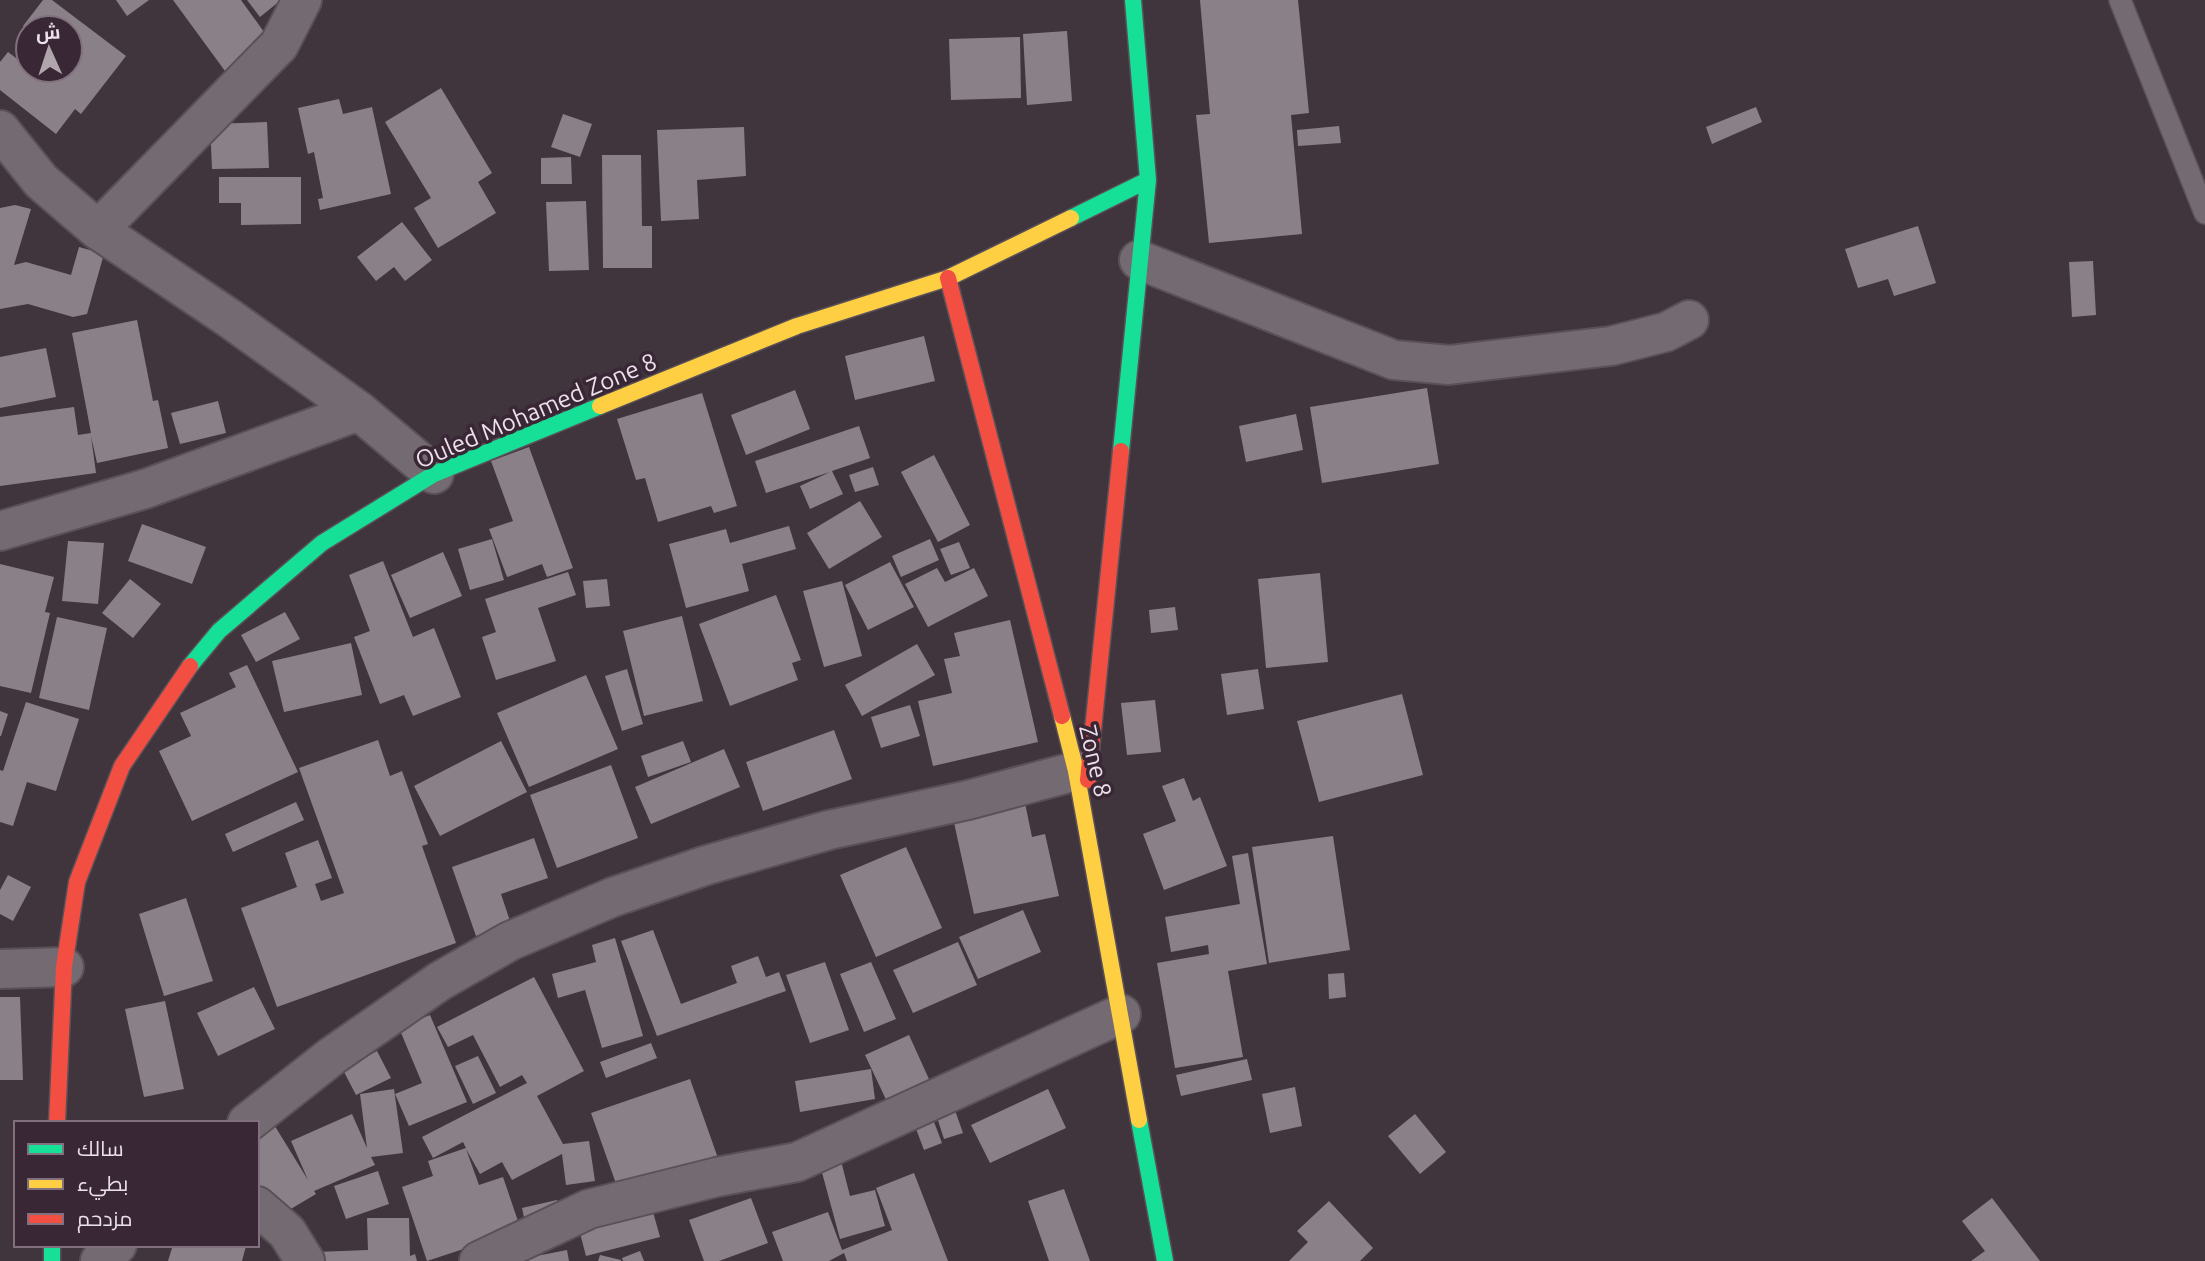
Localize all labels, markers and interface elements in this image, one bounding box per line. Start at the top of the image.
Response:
north arrow [14,14,84,84]
text: ش [35,20,61,45]
street label: Ouled Mohamed Zone 8 [411,347,660,474]
street label: Zone 8 [1074,722,1117,800]
legend [14,1121,259,1247]
text: سالك [77,1136,124,1160]
text: بطيء [77,1171,128,1200]
text: مزدحم [77,1206,132,1233]

